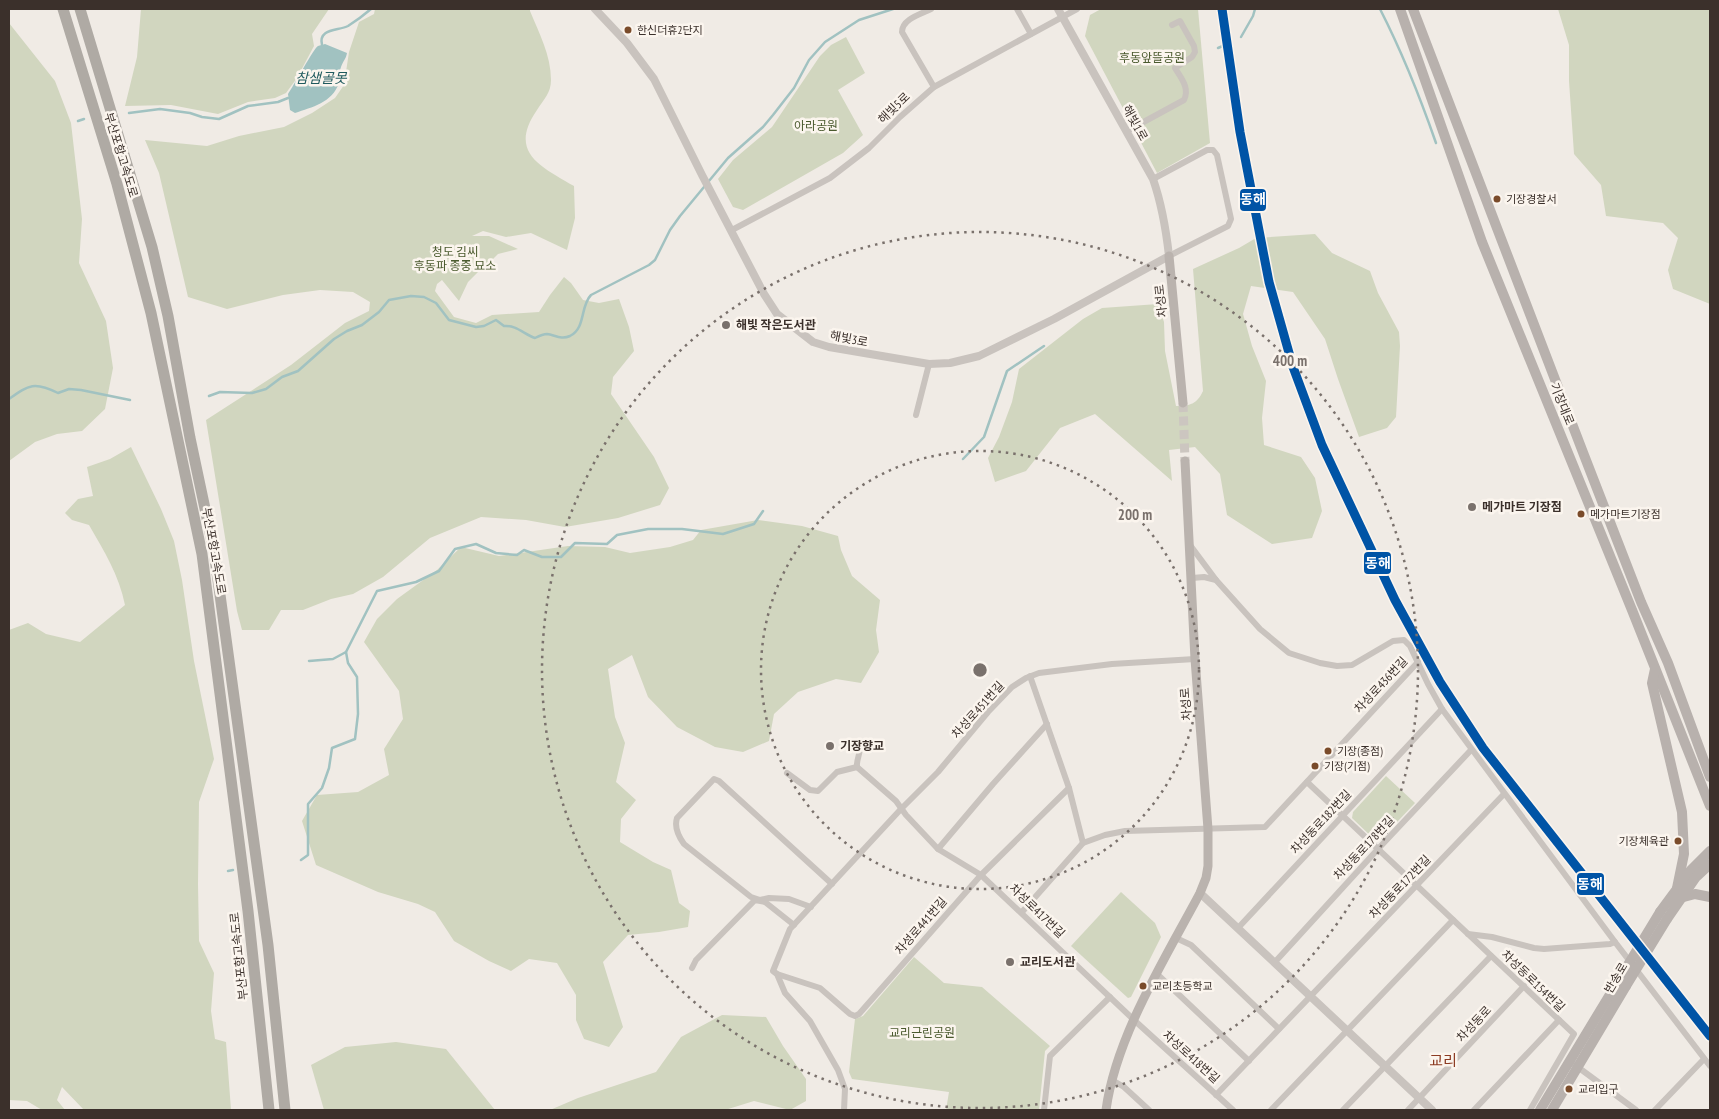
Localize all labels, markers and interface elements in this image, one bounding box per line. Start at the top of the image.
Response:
place label: 한신더휴2단지 [637,23,703,37]
marker: 한신더휴2단지 [623,25,633,35]
park label: 후동앞뜰공원 [1119,50,1185,65]
water label: 참샘골못 [295,69,348,87]
street label: 해빛5로 [875,89,913,126]
street label: 해빛1로 [1120,102,1151,143]
street label: 부산포항고속도로 [101,110,142,199]
park label: 아라공원 [794,118,838,133]
line badge: 동해 [1239,188,1267,212]
text: 동해 [1240,190,1266,208]
place label: 기장경찰서 [1506,192,1557,206]
marker: 기장경찰서 [1492,194,1502,204]
park label: 청도 김씨 후동파 종중 묘소 [414,244,496,273]
street label: 차성로 [1151,284,1170,318]
place label: 해빛 작은도서관 [736,317,816,332]
marker: 해빛 작은도서관 [720,319,732,331]
street label: 해빛3로 [829,327,869,350]
text: 400 m [1273,351,1307,370]
street label: 기장대로 [1547,381,1578,427]
place label: 메가마트 기장점 [1482,499,1562,514]
marker: 메가마트 기장점 [1466,501,1478,513]
text: 200 m [1118,505,1152,524]
street label: 부산포항고속도로 [199,506,230,596]
place label: 메가마트기장점 [1590,507,1661,521]
marker: 메가마트기장점 [1576,509,1586,519]
line badge: 동해 [1363,551,1392,575]
text: 동해 [1365,554,1391,572]
street label: 차성로436번길 [1351,653,1410,716]
centre of rings [971,661,989,679]
street label: 차성로451번길 [948,678,1007,741]
street label: 차성로 [1177,687,1194,721]
place label: 기장향교 [840,738,884,753]
marker: 기장향교 [824,740,836,752]
place label: 기장(종점) [1337,744,1383,758]
marker: 기장(종점) [1323,746,1333,756]
place label: 기장(기점) [1324,759,1370,773]
marker: 기장(기점) [1310,761,1320,771]
street label: 차성동로182번길 [1287,786,1354,857]
street label: 차성동로178번길 [1330,812,1397,883]
place label: 기장체육관 [1618,834,1669,848]
marker: 기장체육관 [1673,836,1683,846]
street label: 차성동로172번길 [1366,852,1434,922]
line badge: 동해 [1576,872,1605,896]
text: 동해 [1577,875,1603,893]
street label: 차성로417번길 [1006,880,1068,941]
street label: 차성로441번길 [892,894,950,958]
street label: 부산포항고속도로 [226,911,251,1001]
street label: 차성동로154번길 [1498,947,1568,1015]
place label: 교리도서관 [1020,954,1075,969]
marker: 교리도서관 [1004,956,1016,968]
street label: 반송로 [1601,960,1631,996]
place label: 교리초등학교 [1152,979,1213,993]
marker: 교리초등학교 [1138,981,1148,991]
street label: 차성동로 [1453,1002,1494,1045]
park label: 교리근린공원 [889,1025,955,1040]
street label: 차성로418번길 [1160,1027,1223,1086]
district label: 교리 [1429,1051,1457,1070]
place label: 교리입구 [1578,1082,1618,1096]
marker: 교리입구 [1564,1084,1574,1094]

